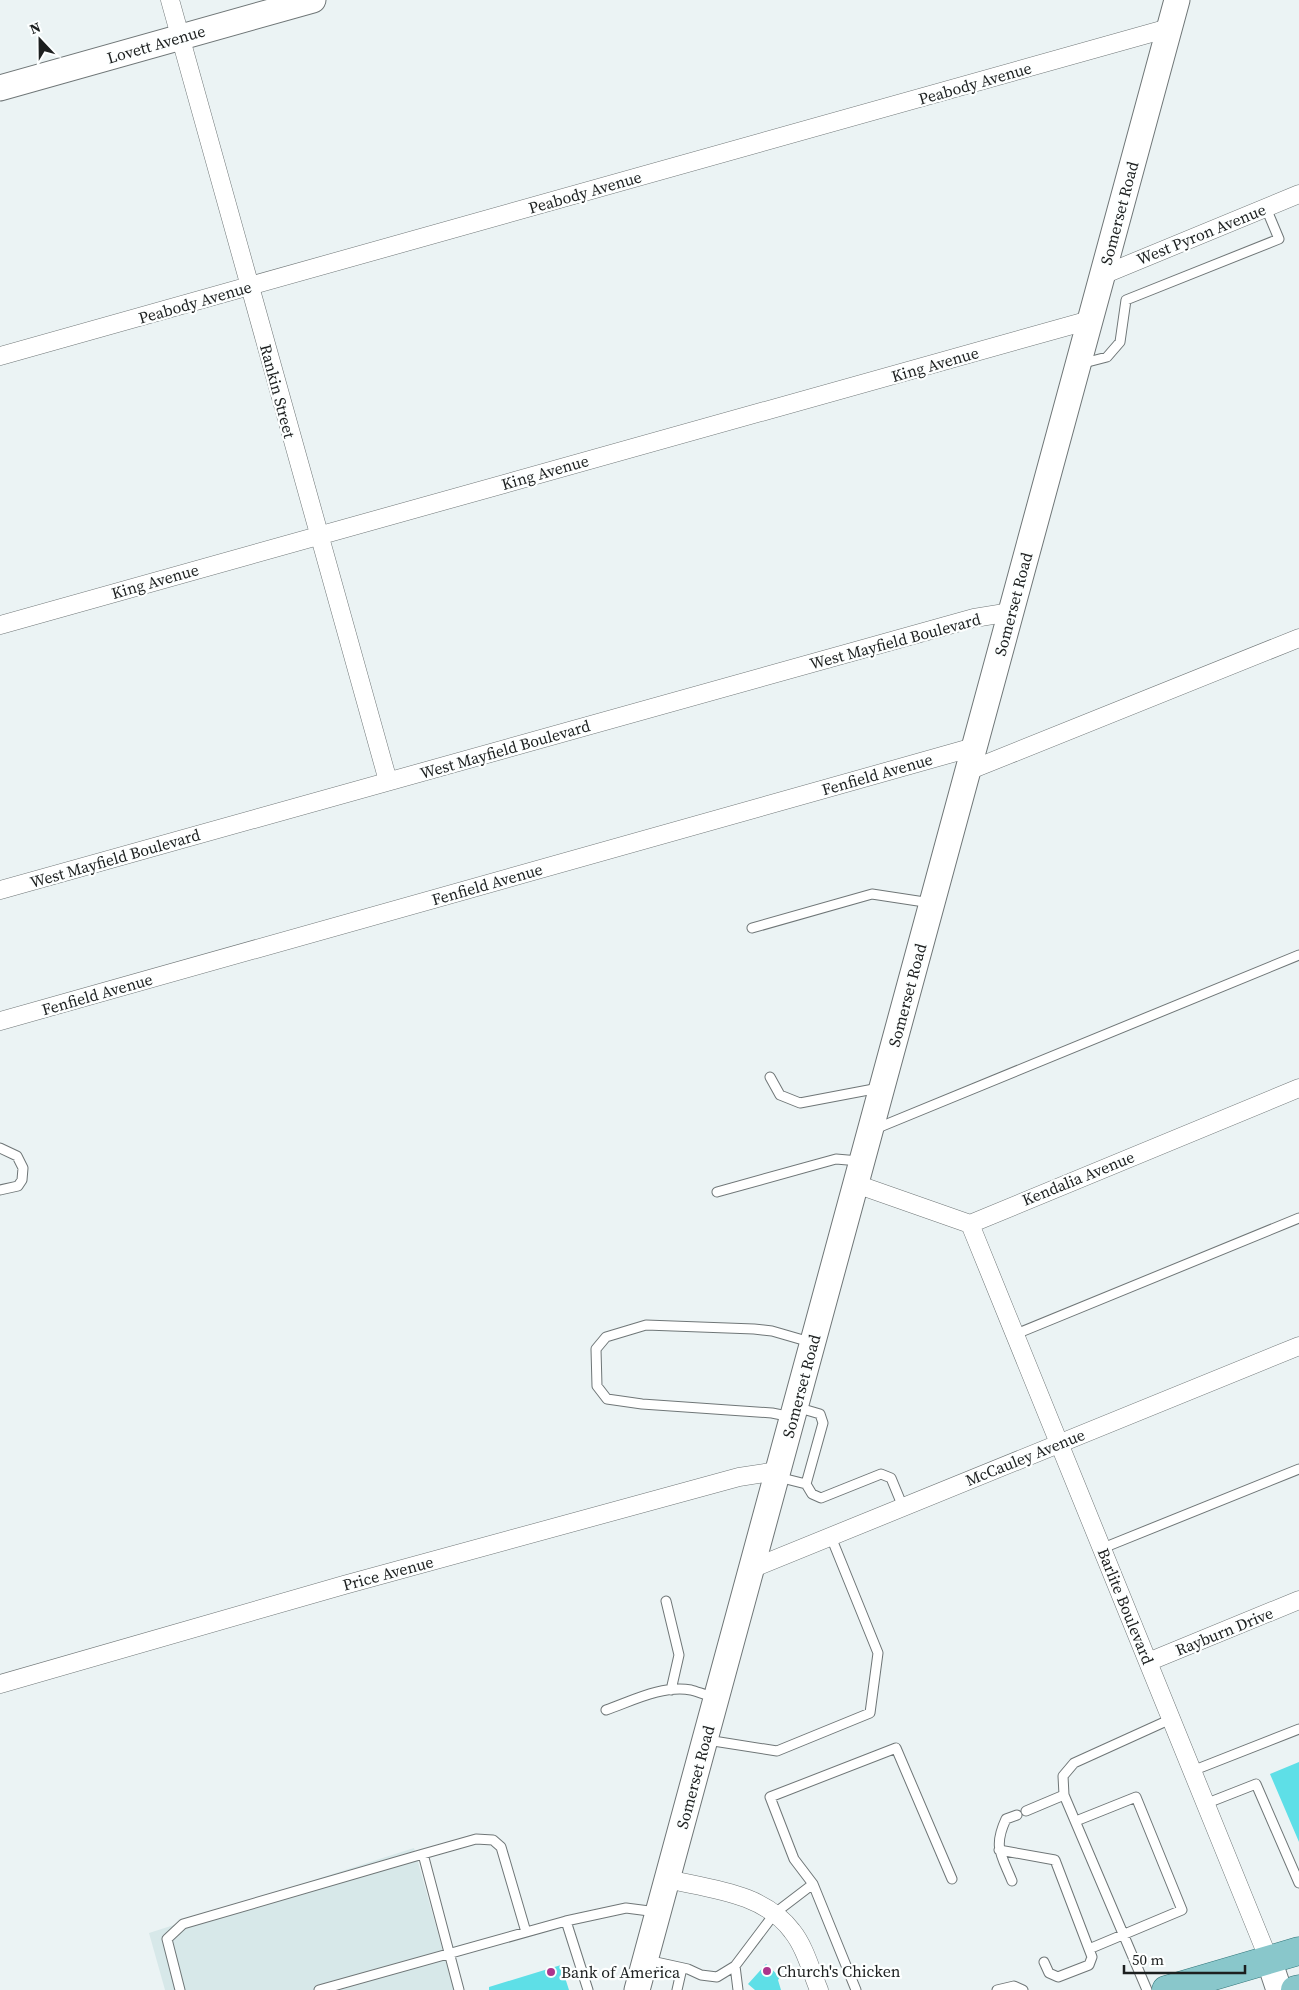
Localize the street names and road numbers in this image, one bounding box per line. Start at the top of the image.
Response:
street label: Lovett Avenue [104,19,208,69]
street label: Peabody Avenue [916,56,1034,110]
street label: Somerset Road [1095,159,1143,267]
street label: Peabody Avenue [526,165,644,219]
street label: West Pyron Avenue [1133,198,1269,270]
street label: Peabody Avenue [136,275,254,329]
street label: King Avenue [889,341,981,387]
street label: Rankin Street [255,342,301,441]
street label: King Avenue [499,449,591,495]
street label: Somerset Road [989,550,1037,658]
street label: King Avenue [109,558,201,604]
street label: West Mayfield Boulevard [807,608,983,674]
street label: West Mayfield Boulevard [417,714,593,784]
street label: Fenfield Avenue [819,748,935,800]
street label: West Mayfield Boulevard [27,823,203,893]
street label: Fenfield Avenue [429,858,545,910]
street label: Somerset Road [883,941,931,1049]
street label: Fenfield Avenue [39,968,155,1020]
street label: Kendalia Avenue [1019,1145,1137,1211]
street label: Somerset Road [777,1332,825,1440]
street label: McCauley Avenue [962,1423,1088,1491]
street label: Barlite Boulevard [1093,1545,1159,1667]
street label: Price Avenue [340,1550,436,1596]
street label: Rayburn Drive [1172,1601,1276,1661]
street label: Somerset Road [671,1723,719,1831]

